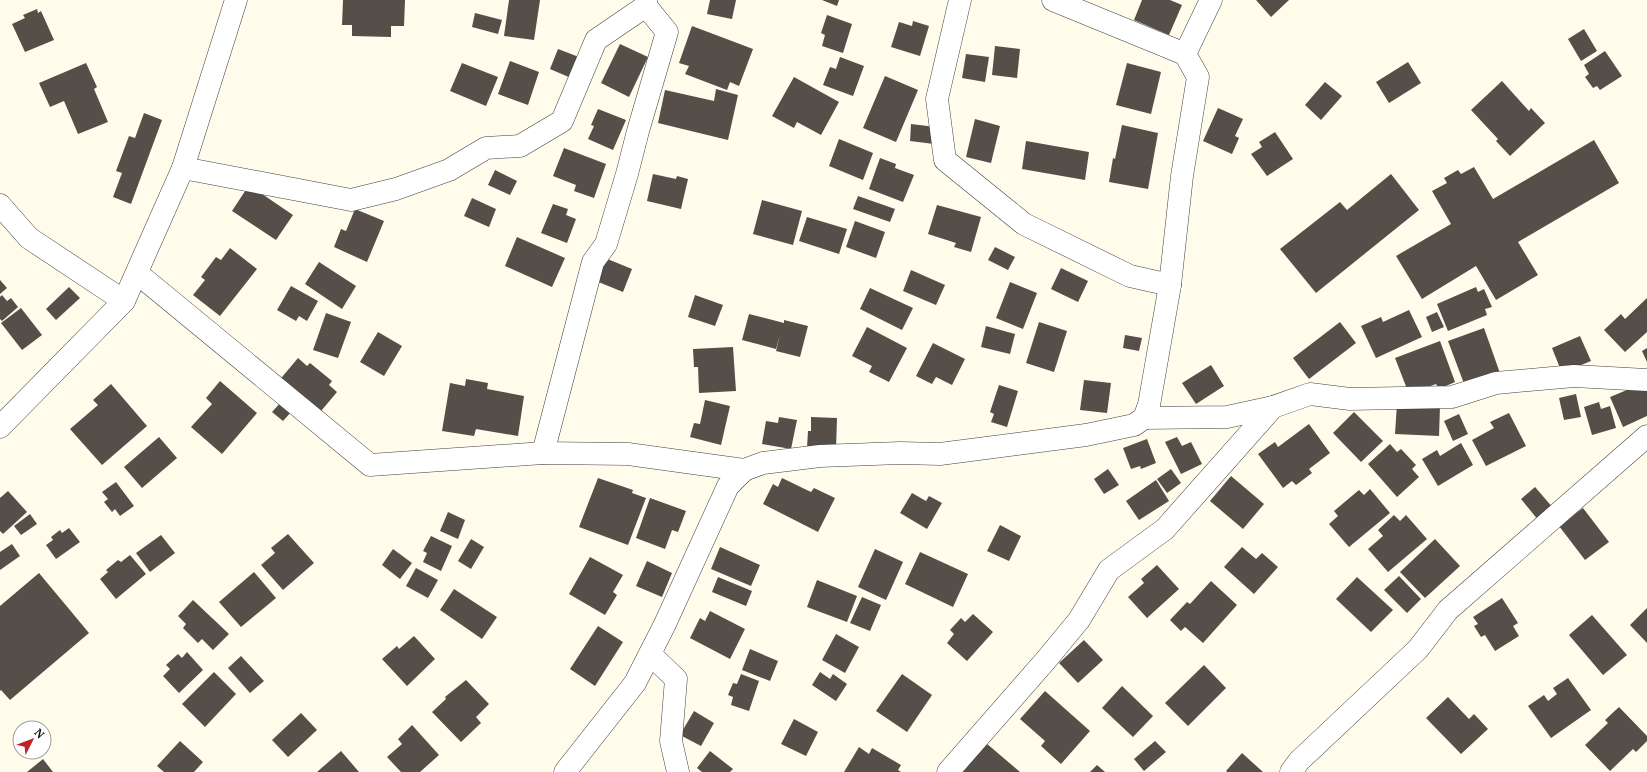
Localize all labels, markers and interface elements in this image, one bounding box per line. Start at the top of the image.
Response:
north arrow [12,720,52,760]
text: N [31,726,48,742]

